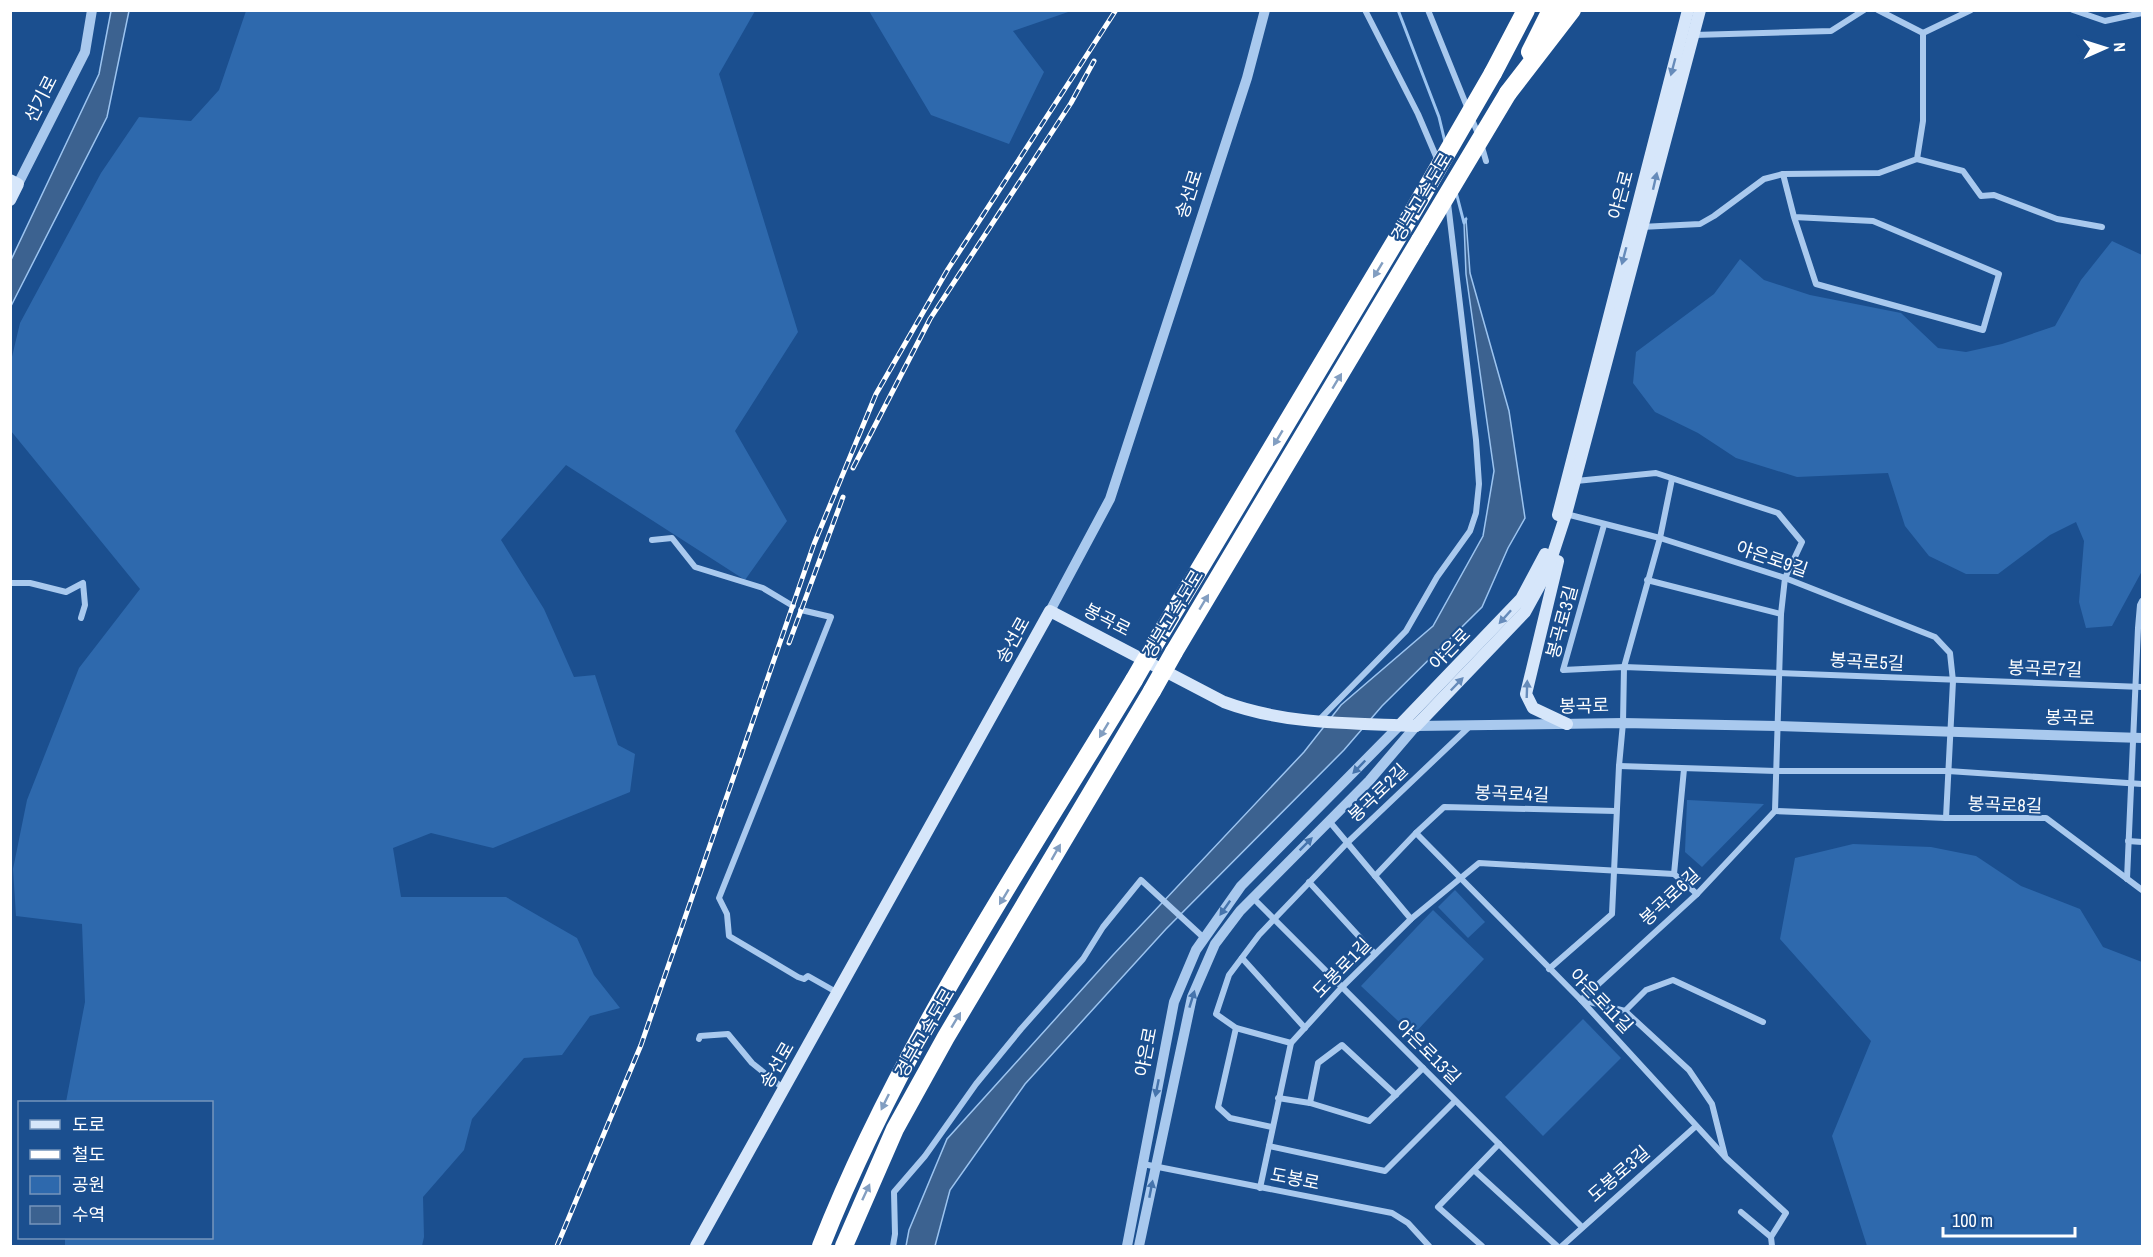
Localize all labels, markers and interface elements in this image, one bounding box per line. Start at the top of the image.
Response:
north arrow [2075,18,2135,78]
text: N [2109,42,2131,53]
one-way arrow [1668,58,1678,76]
street label: 선기로 [18,71,63,127]
street label: 경부고속도로 [1385,148,1458,246]
street label: 송선로 [1169,166,1208,221]
street label: 야은로 [1602,168,1639,222]
one-way arrow [1651,171,1660,190]
one-way arrow [1618,247,1628,265]
one-way arrow [1373,262,1384,278]
one-way arrow [1331,372,1341,389]
one-way arrow [1273,430,1284,446]
street label: 야은로9길 [1733,535,1811,582]
street label: 경부고속도로 [1136,565,1209,663]
street label: 봉곡로3길 [1540,583,1583,661]
one-way arrow [1199,594,1210,610]
street label: 봉곡로 [1079,597,1135,642]
one-way arrow [1499,609,1512,624]
street label: 송선로 [990,612,1036,668]
street label: 야은로 [1423,622,1476,675]
street label: 봉곡로5길 [1829,647,1905,676]
street label: 봉곡로7길 [2007,655,2083,682]
one-way arrow [1450,678,1464,692]
one-way arrow [1523,679,1532,698]
street label: 봉곡로 [1559,693,1609,718]
street label: 봉곡로 [2045,705,2095,730]
one-way arrow [1099,722,1109,739]
street label: 봉곡로2길 [1342,758,1413,827]
one-way arrow [1352,760,1366,775]
street label: 봉곡로4길 [1474,780,1550,807]
street label: 봉곡로8길 [1967,791,2043,818]
one-way arrow [1299,837,1314,851]
one-way arrow [1051,844,1062,860]
street label: 봉곡로6길 [1634,862,1705,931]
one-way arrow [998,889,1009,905]
one-way arrow [1219,900,1231,916]
street label: 도봉로1길 [1307,932,1376,1003]
street label: 야은로11길 [1564,963,1639,1039]
street label: 경부고속도로 [889,983,960,1082]
one-way arrow [1188,990,1197,1008]
one-way arrow [951,1012,962,1028]
street label: 야은로13길 [1390,1014,1466,1090]
street label: 야은로 [1128,1025,1163,1079]
street label: 송선로 [753,1037,800,1093]
one-way arrow [1153,1079,1162,1098]
one-way arrow [880,1094,890,1111]
legend [18,1101,213,1239]
text: 도로 [72,1112,105,1137]
street label: 도봉로3길 [1582,1140,1655,1207]
text: 철도 [72,1142,105,1167]
street label: 도봉로 [1268,1161,1322,1196]
text: 공원 [72,1172,105,1197]
one-way arrow [1147,1179,1156,1198]
one-way arrow [861,1183,871,1201]
scale bar [1943,1200,2075,1238]
text: 수역 [72,1202,105,1227]
text: 100 m [1952,1208,1993,1233]

